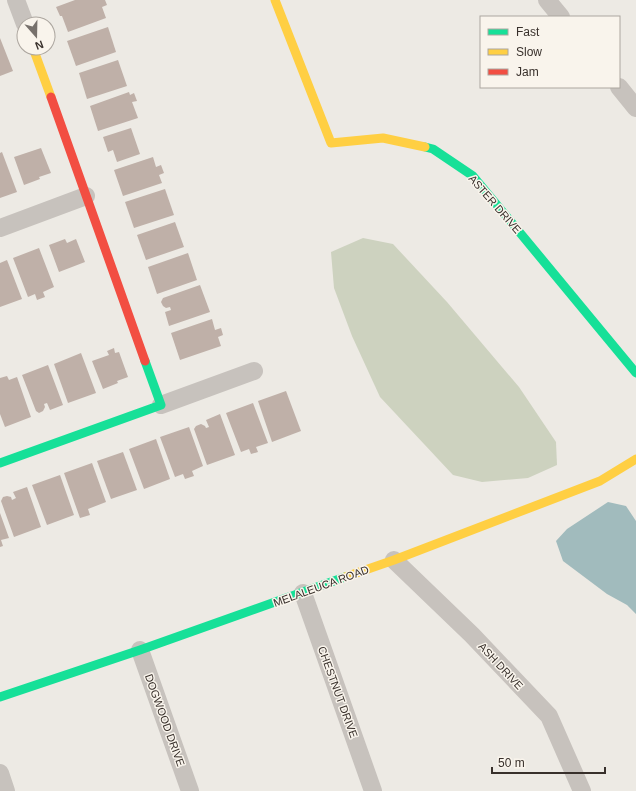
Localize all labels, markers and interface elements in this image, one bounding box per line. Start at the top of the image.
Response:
north arrow [16,16,56,56]
legend [480,16,620,88]
text: Fast [516,25,540,39]
text: N [34,38,45,52]
text: Slow [516,45,542,59]
text: Jam [516,65,539,79]
street label: ASTER DRIVE [466,172,524,236]
street label: MELALEUCA ROAD [272,563,370,609]
street label: ASH DRIVE [476,640,526,692]
street label: CHESTNUT DRIVE [316,645,360,739]
street label: DOGWOOD DRIVE [143,672,187,768]
scale bar [492,749,605,775]
text: 50 m [498,756,525,770]

